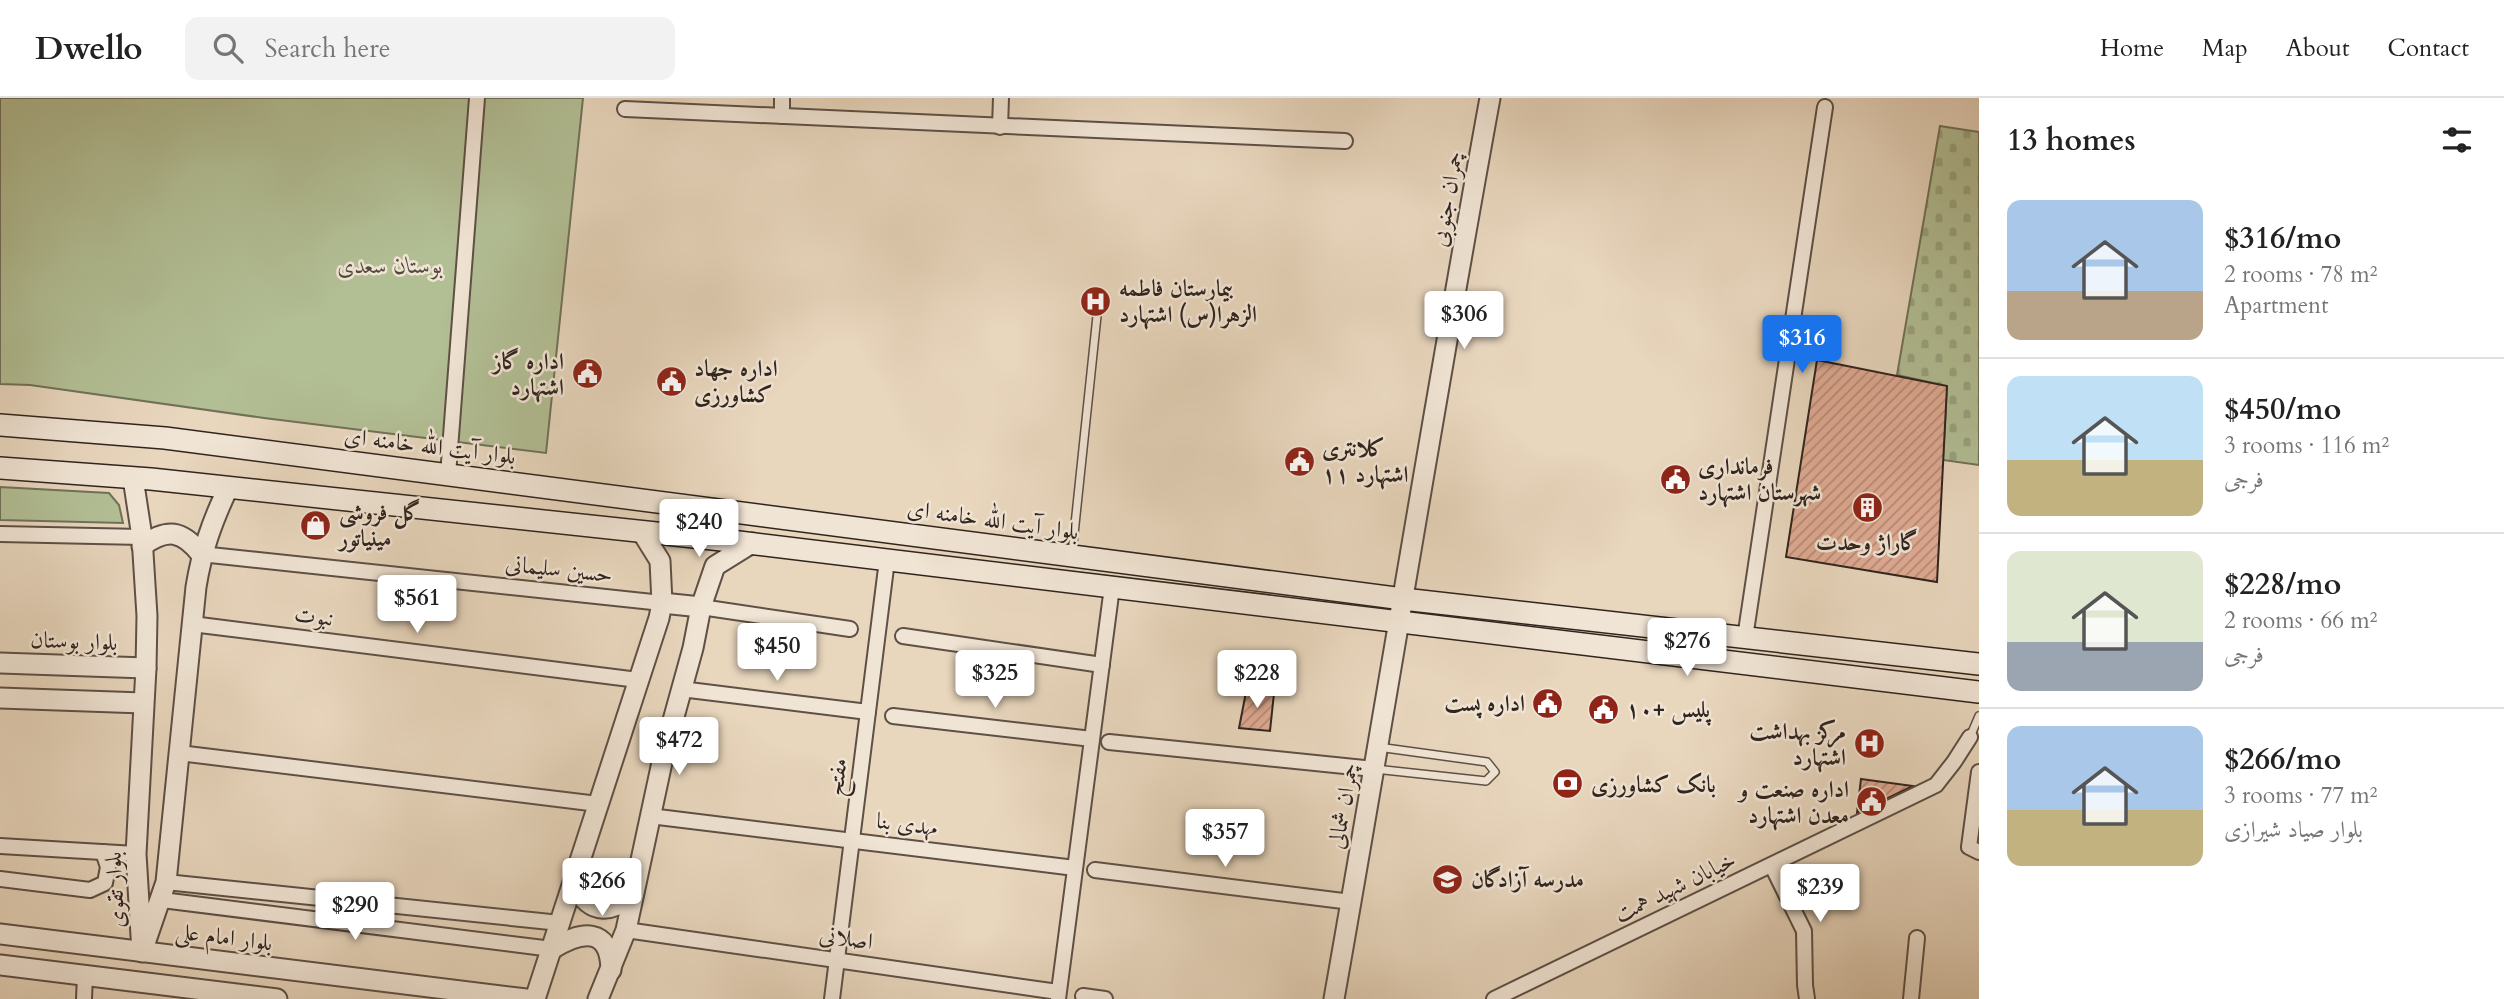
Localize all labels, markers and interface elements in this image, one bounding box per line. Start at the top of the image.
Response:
search box [185,17,675,80]
text: Dwello [35,26,143,71]
icon: search [209,29,247,67]
text: Search here [265,31,391,66]
text: Home [2100,32,2164,65]
text: Map [2202,32,2248,65]
text: About [2286,32,2350,65]
text: Contact [2388,32,2469,65]
text: 13 homes [2007,120,2136,161]
icon: filters [2438,121,2476,159]
street label: چمران جنوبی [1423,149,1471,249]
text: $316/mo [2224,218,2341,259]
icon: home [2063,228,2147,312]
park label: بوستان سعدی [337,250,444,281]
text: 2 rooms · 78 m² [2224,259,2377,290]
place label: بیمارستان فاطمه الزهرا(س) اشتهارد [1119,273,1257,330]
hospital icon: بیمارستان فاطمه الزهرا(س) اشتهارد [1079,284,1113,318]
text: Apartment [2224,290,2328,321]
pin: $306 [1423,292,1505,351]
text: $306 [1440,298,1488,329]
pin: $316 [1761,316,1843,375]
text: $316 [1778,322,1826,353]
place label: اداره گاز اشتهارد [490,346,564,403]
place label: اداره جهاد کشاورزی [694,353,778,410]
public building icon: اداره گاز اشتهارد [570,357,604,391]
public building icon: اداره جهاد کشاورزی [654,364,688,398]
text: $450/mo [2224,389,2341,430]
icon: home [2063,404,2147,488]
street label: بلوار آیت الله خامنه ای [342,417,518,472]
text: 3 rooms · 116 m² [2224,430,2389,461]
place label: کلانتری ۱۱ اشتهارد [1322,433,1408,490]
public building icon: کلانتری ۱۱ اشتهارد [1282,444,1316,478]
place label: فرمانداری شهرستان اشتهارد [1698,451,1821,508]
public building icon: فرمانداری شهرستان اشتهارد [1658,462,1692,496]
text: فرجی [2224,464,2264,495]
street label: بلوار آیت الله خامنه ای [905,490,1081,547]
building icon: گاراژ وحدت [1850,491,1884,525]
place label: گل فروشی مینیاتور [336,497,421,554]
pin: $240 [658,500,740,559]
text: $240 [675,506,723,537]
shop icon: گل فروشی مینیاتور [299,508,333,542]
place label: گاراژ وحدت [1816,527,1918,558]
street label: حسین سلیمانی [504,548,614,590]
text: $228/mo [2224,564,2341,605]
pin: $561 [376,575,458,635]
icon: home [2063,579,2147,663]
text: $561 [393,582,441,613]
street label: نبوت [293,598,335,634]
text: 2 rooms · 66 m² [2224,605,2377,636]
pin: $276 [1646,618,1728,678]
street label: بلوار بوستان [30,624,118,658]
pin: $450 [736,624,818,683]
text: $276 [1663,625,1711,656]
text: $450 [753,630,801,661]
text: فرجی [2224,639,2264,670]
pin: $325 [954,650,1036,710]
pin: $228 [1216,650,1298,710]
text: $325 [971,657,1019,688]
text: $228 [1233,657,1281,688]
public building icon: اداره پست [1531,686,1565,720]
place label: اداره پست [1444,688,1525,719]
public building icon: پلیس +۱۰ [1586,692,1620,726]
place label: پلیس +۱۰ [1626,694,1712,726]
place label: مرکز بهداشت اشتهارد [1749,716,1846,773]
pin: $472 [638,718,720,777]
text: $472 [655,724,703,755]
hospital icon: مرکز بهداشت اشتهارد [1852,727,1886,761]
text: $266/mo [2224,739,2341,780]
icon: home [2063,754,2147,838]
street label: مفتح [819,756,860,798]
street label: چمران شمالی [1320,761,1366,851]
bank icon: بانک کشاورزی [1551,767,1585,801]
place label: بانک کشاورزی [1591,769,1716,800]
place label: اداره صنعت و معدن اشتهارد [1736,774,1849,831]
text: 3 rooms · 77 m² [2224,780,2377,811]
public building icon: اداره صنعت و معدن اشتهارد [1855,785,1889,819]
street label: مهدی بنا [875,805,940,843]
pin: $357 [1184,810,1266,869]
text: بلوار صیاد شیرازی [2224,814,2363,845]
text: $357 [1201,816,1249,847]
street label: خیابان شهید همت [1609,844,1741,930]
street label: بلوار تقوی [98,851,132,929]
pin: $266 [561,858,643,918]
school or university icon: مدرسه آزادگان [1431,862,1465,896]
place label: مدرسه آزادگان [1471,864,1584,895]
pin: $239 [1779,864,1861,924]
text: $266 [578,865,626,896]
text: $239 [1796,871,1844,902]
pin: $290 [314,882,396,942]
text: $290 [331,889,379,920]
street label: بلوار امام علی [173,916,274,962]
street label: اصلانی [817,919,875,957]

